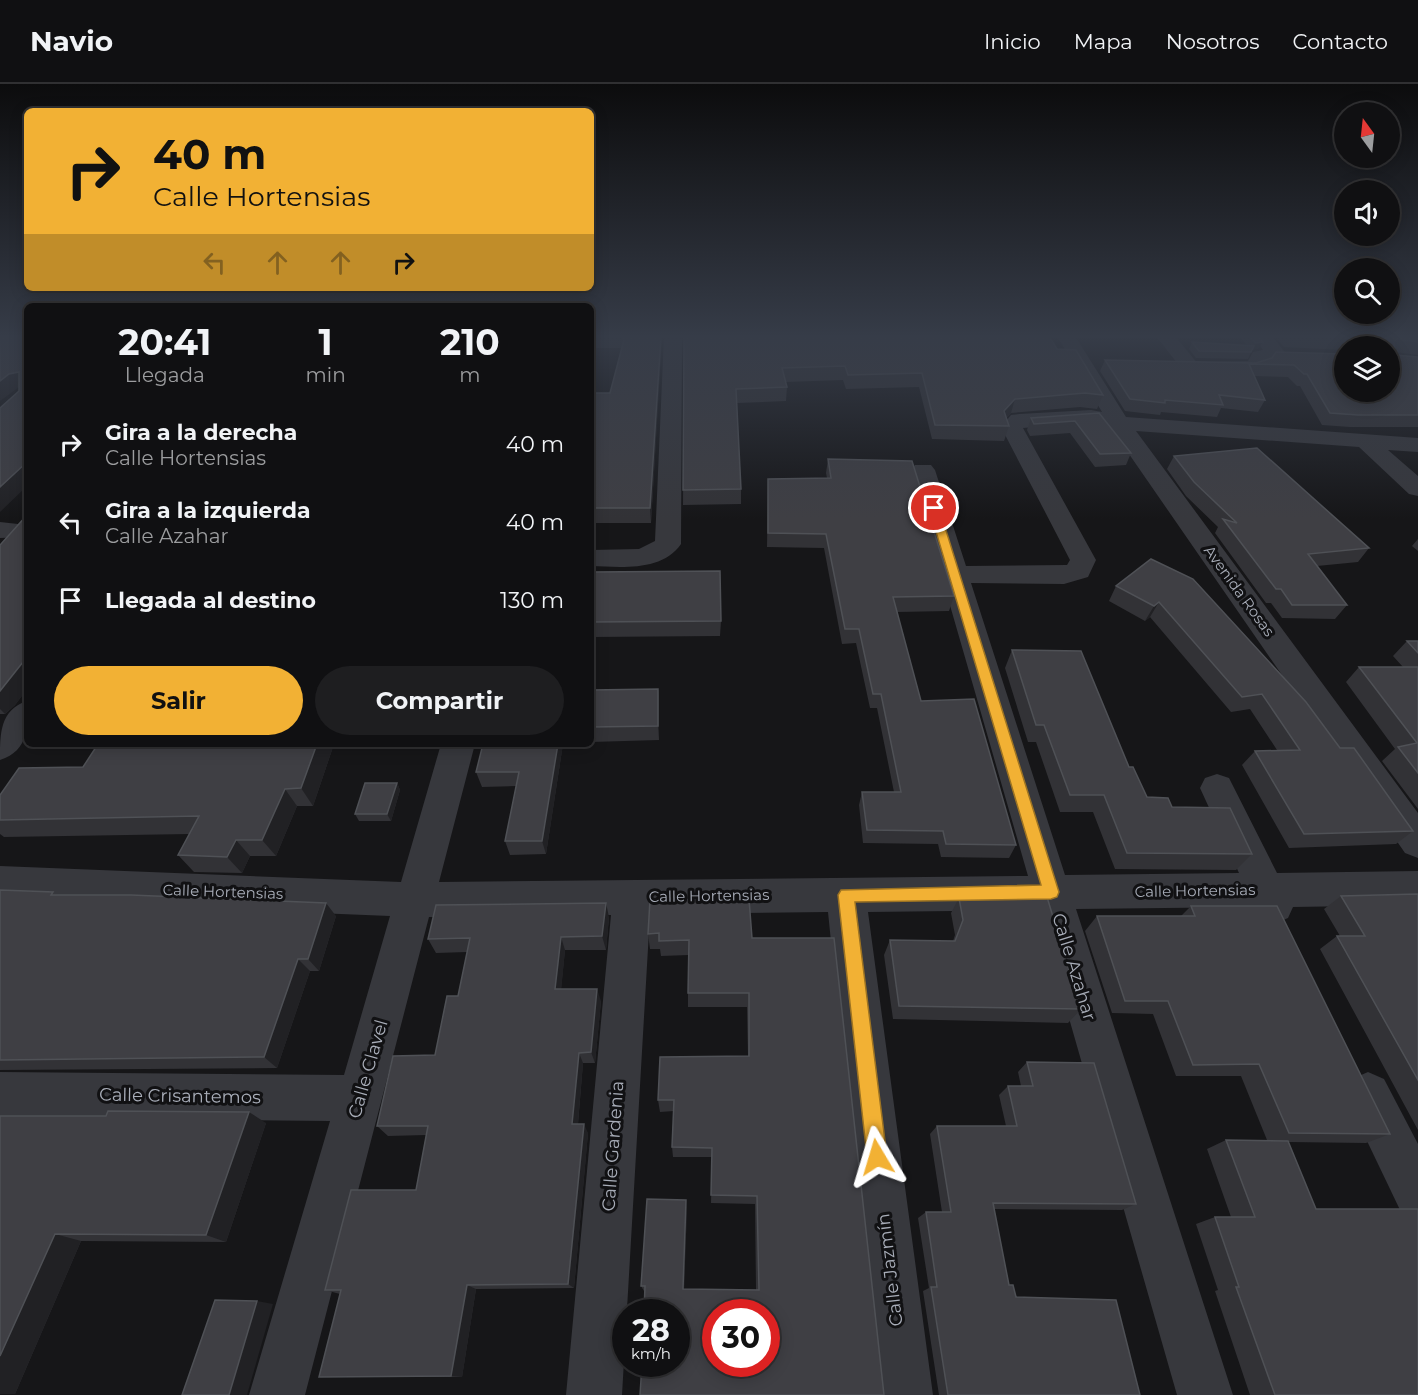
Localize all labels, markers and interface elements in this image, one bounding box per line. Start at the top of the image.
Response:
text: Navio [30,24,113,58]
text: Inicio [984,29,1041,54]
text: Mapa [1074,29,1133,54]
text: Nosotros [1166,29,1259,54]
text: Contacto [1292,29,1388,54]
north arrow [1334,102,1400,168]
map controls [1334,102,1400,402]
text: 40 m [153,128,266,180]
icon: right [54,132,132,210]
text: Calle Hortensias [153,180,370,213]
button: sound [1334,180,1400,246]
icon: left [198,246,231,279]
icon: ahead [261,246,294,279]
icon: ahead [324,246,357,279]
icon: right [387,246,420,279]
button: search [1334,258,1400,324]
text: 20:41 [118,320,211,364]
text: 1 [319,320,333,364]
text: 210 [440,320,500,364]
button: layers [1334,336,1400,402]
text: Llegada [125,363,205,387]
text: min [306,363,346,387]
text: m [459,363,480,387]
text: Gira a la derecha [105,419,297,446]
icon: right [54,428,87,461]
text: 40 m [506,431,564,458]
text: Calle Hortensias [105,446,266,470]
pin [908,482,959,533]
icon: arrive [917,491,950,524]
text: Gira a la izquierda [105,497,311,524]
icon: left [54,506,87,539]
text: 40 m [506,509,564,536]
text: Calle Azahar [105,524,229,548]
street label: Avenida Rosas [1200,541,1279,640]
icon: arrive [54,584,87,617]
text: Llegada al destino [105,587,316,614]
text: 130 m [500,587,564,614]
button: Salir [54,666,303,735]
button: Compartir [315,666,564,735]
street label: Calle Hortensias [162,880,284,903]
street label: Calle Hortensias [1134,880,1256,901]
street label: Calle Hortensias [648,885,770,906]
street label: Calle Azahar [1047,911,1101,1023]
street label: Calle Clavel [343,1017,393,1121]
street label: Calle Gardenia [597,1080,629,1212]
street label: Calle Crisantemos [99,1084,261,1108]
position arrow [845,1125,909,1189]
street label: Calle Jazmín [872,1212,908,1328]
speed limit sign: 30 [702,1299,780,1377]
text: 28 [632,1312,670,1349]
text: km/h [631,1344,671,1363]

